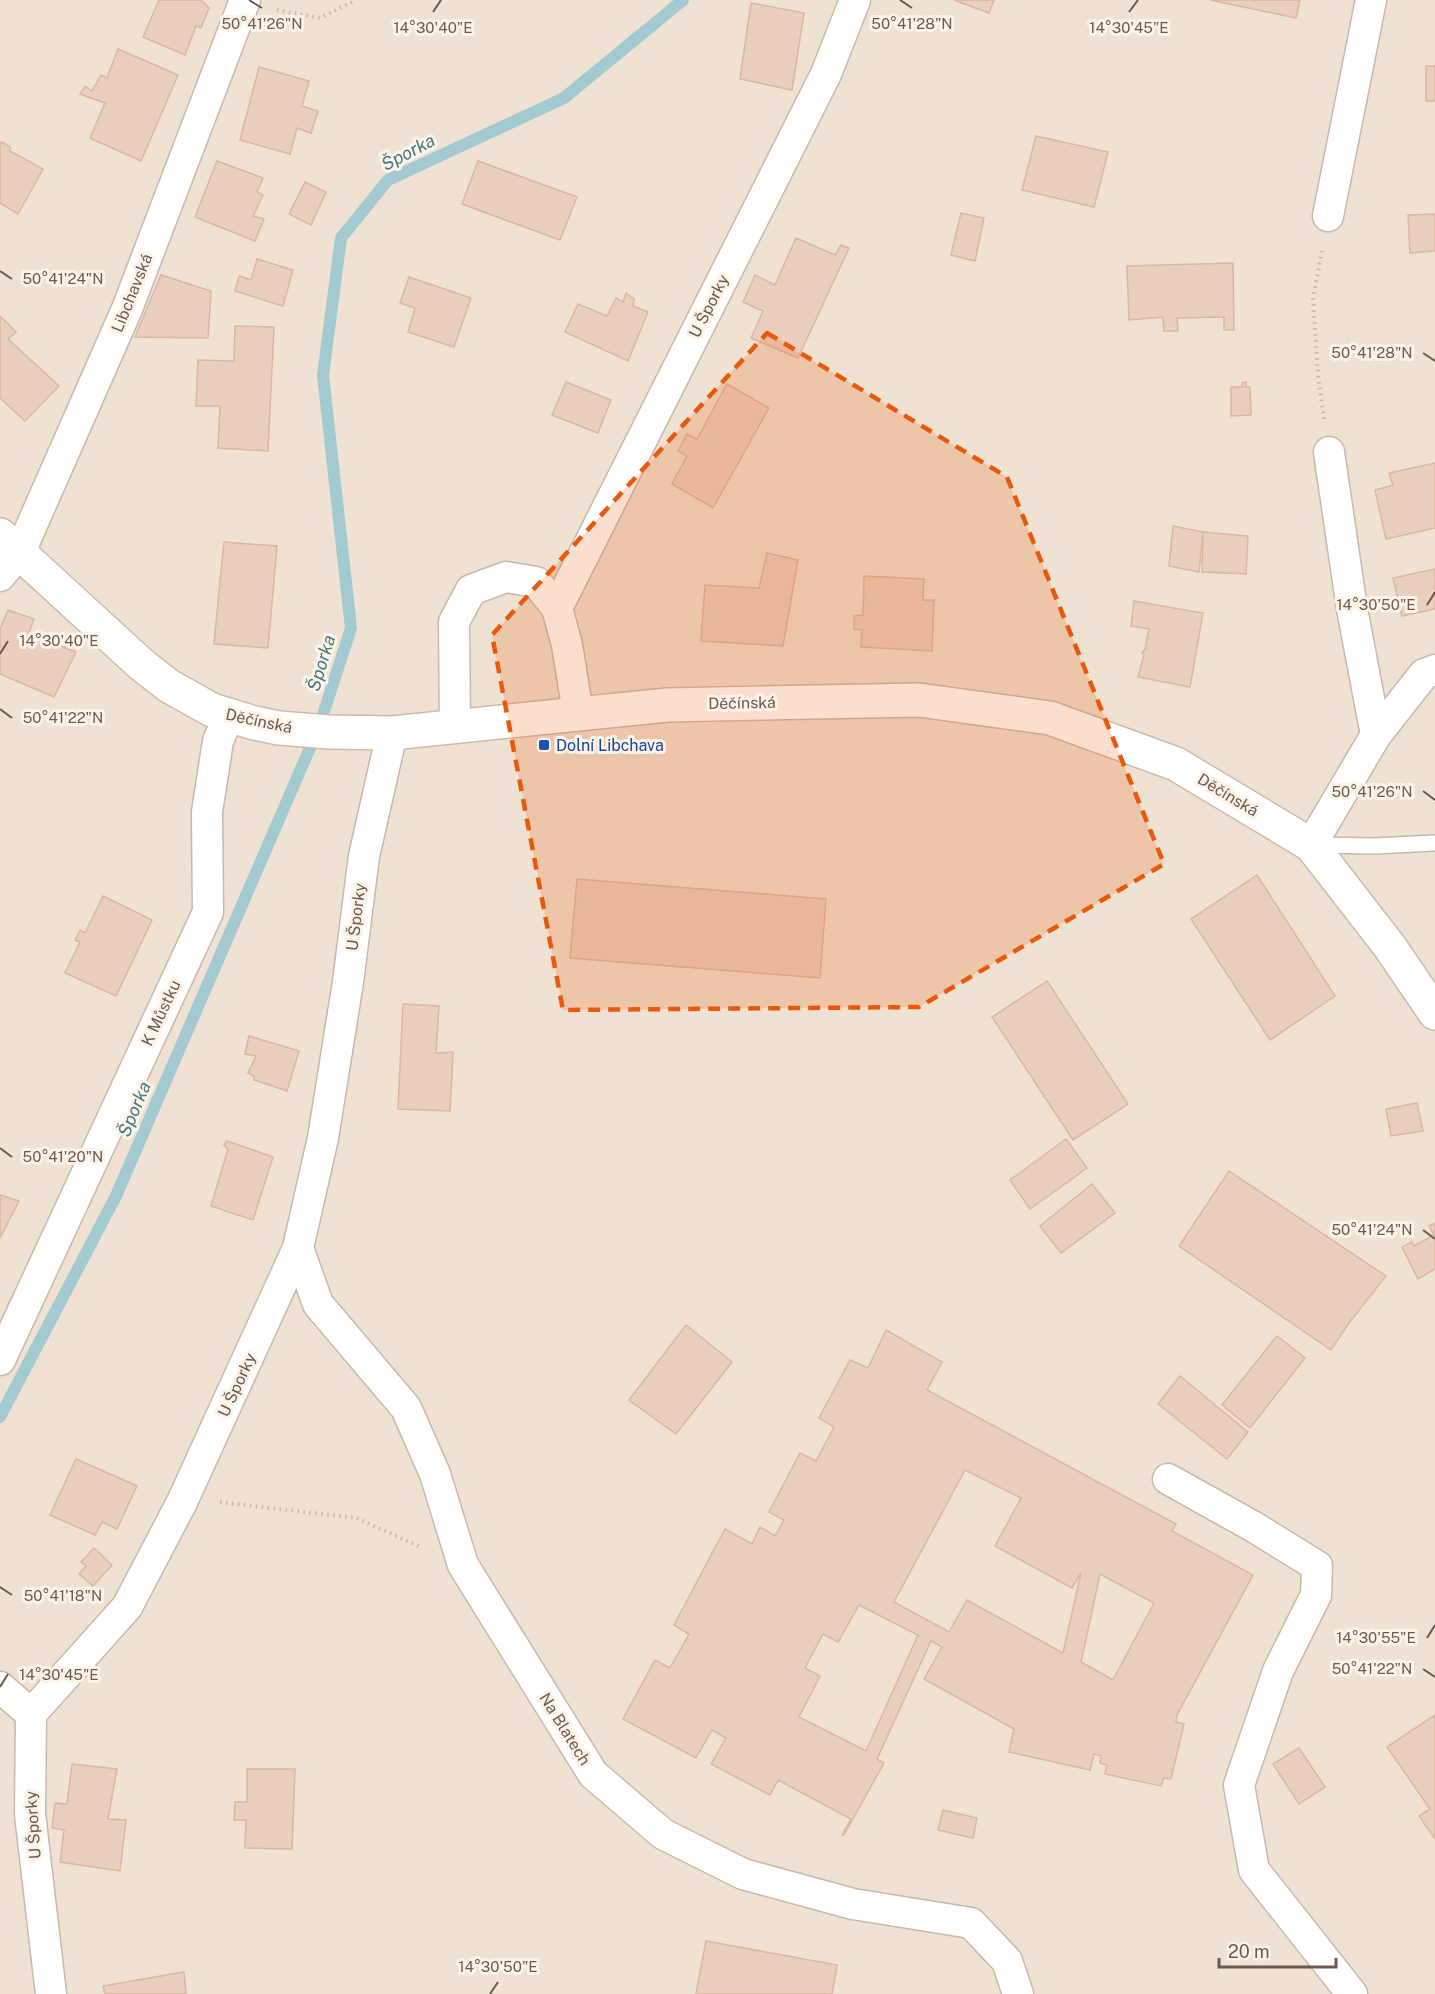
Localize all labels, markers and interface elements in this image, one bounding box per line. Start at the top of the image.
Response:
text: 50°41'26"N [222,15,302,32]
text: 50°41'28"N [871,15,953,32]
text: 14°30'40"E [393,19,473,36]
text: 14°30'45"E [1089,19,1169,36]
water label: Šporka [377,128,438,175]
street label: Libchavská [108,251,156,335]
text: 50°41'24"N [22,270,104,287]
street label: U Šporky [684,270,733,341]
text: 50°41'28"N [1331,344,1413,361]
text: 14°30'50"E [1336,596,1416,613]
text: 14°30'40"E [19,632,99,649]
water label: Šporka [302,632,339,694]
street label: Děčínská [708,693,776,713]
street label: Děčínská [224,705,294,737]
text: 50°41'22"N [23,709,103,726]
place label: Dolní Libchava [556,736,664,755]
marker: Dolní Libchava [537,738,551,752]
street label: Děčínská [1194,769,1262,821]
text: 50°41'26"N [1332,783,1412,800]
street label: U Šporky [341,881,370,952]
street label: K Můstku [137,977,185,1049]
water label: Šporka [112,1078,155,1140]
text: 50°41'20"N [23,1148,103,1165]
text: 50°41'24"N [1331,1221,1413,1238]
street label: U Šporky [213,1349,260,1420]
text: 50°41'18"N [24,1587,102,1604]
text: 14°30'55"E [1336,1629,1416,1646]
text: 50°41'22"N [1332,1660,1412,1677]
text: 14°30'45"E [19,1666,99,1683]
street label: Na Blatech [535,1689,595,1769]
street label: U Šporky [20,1790,45,1860]
scale bar [1219,1931,1336,1969]
text: 20 m [1228,1941,1270,1962]
text: 14°30'50"E [458,1958,538,1975]

